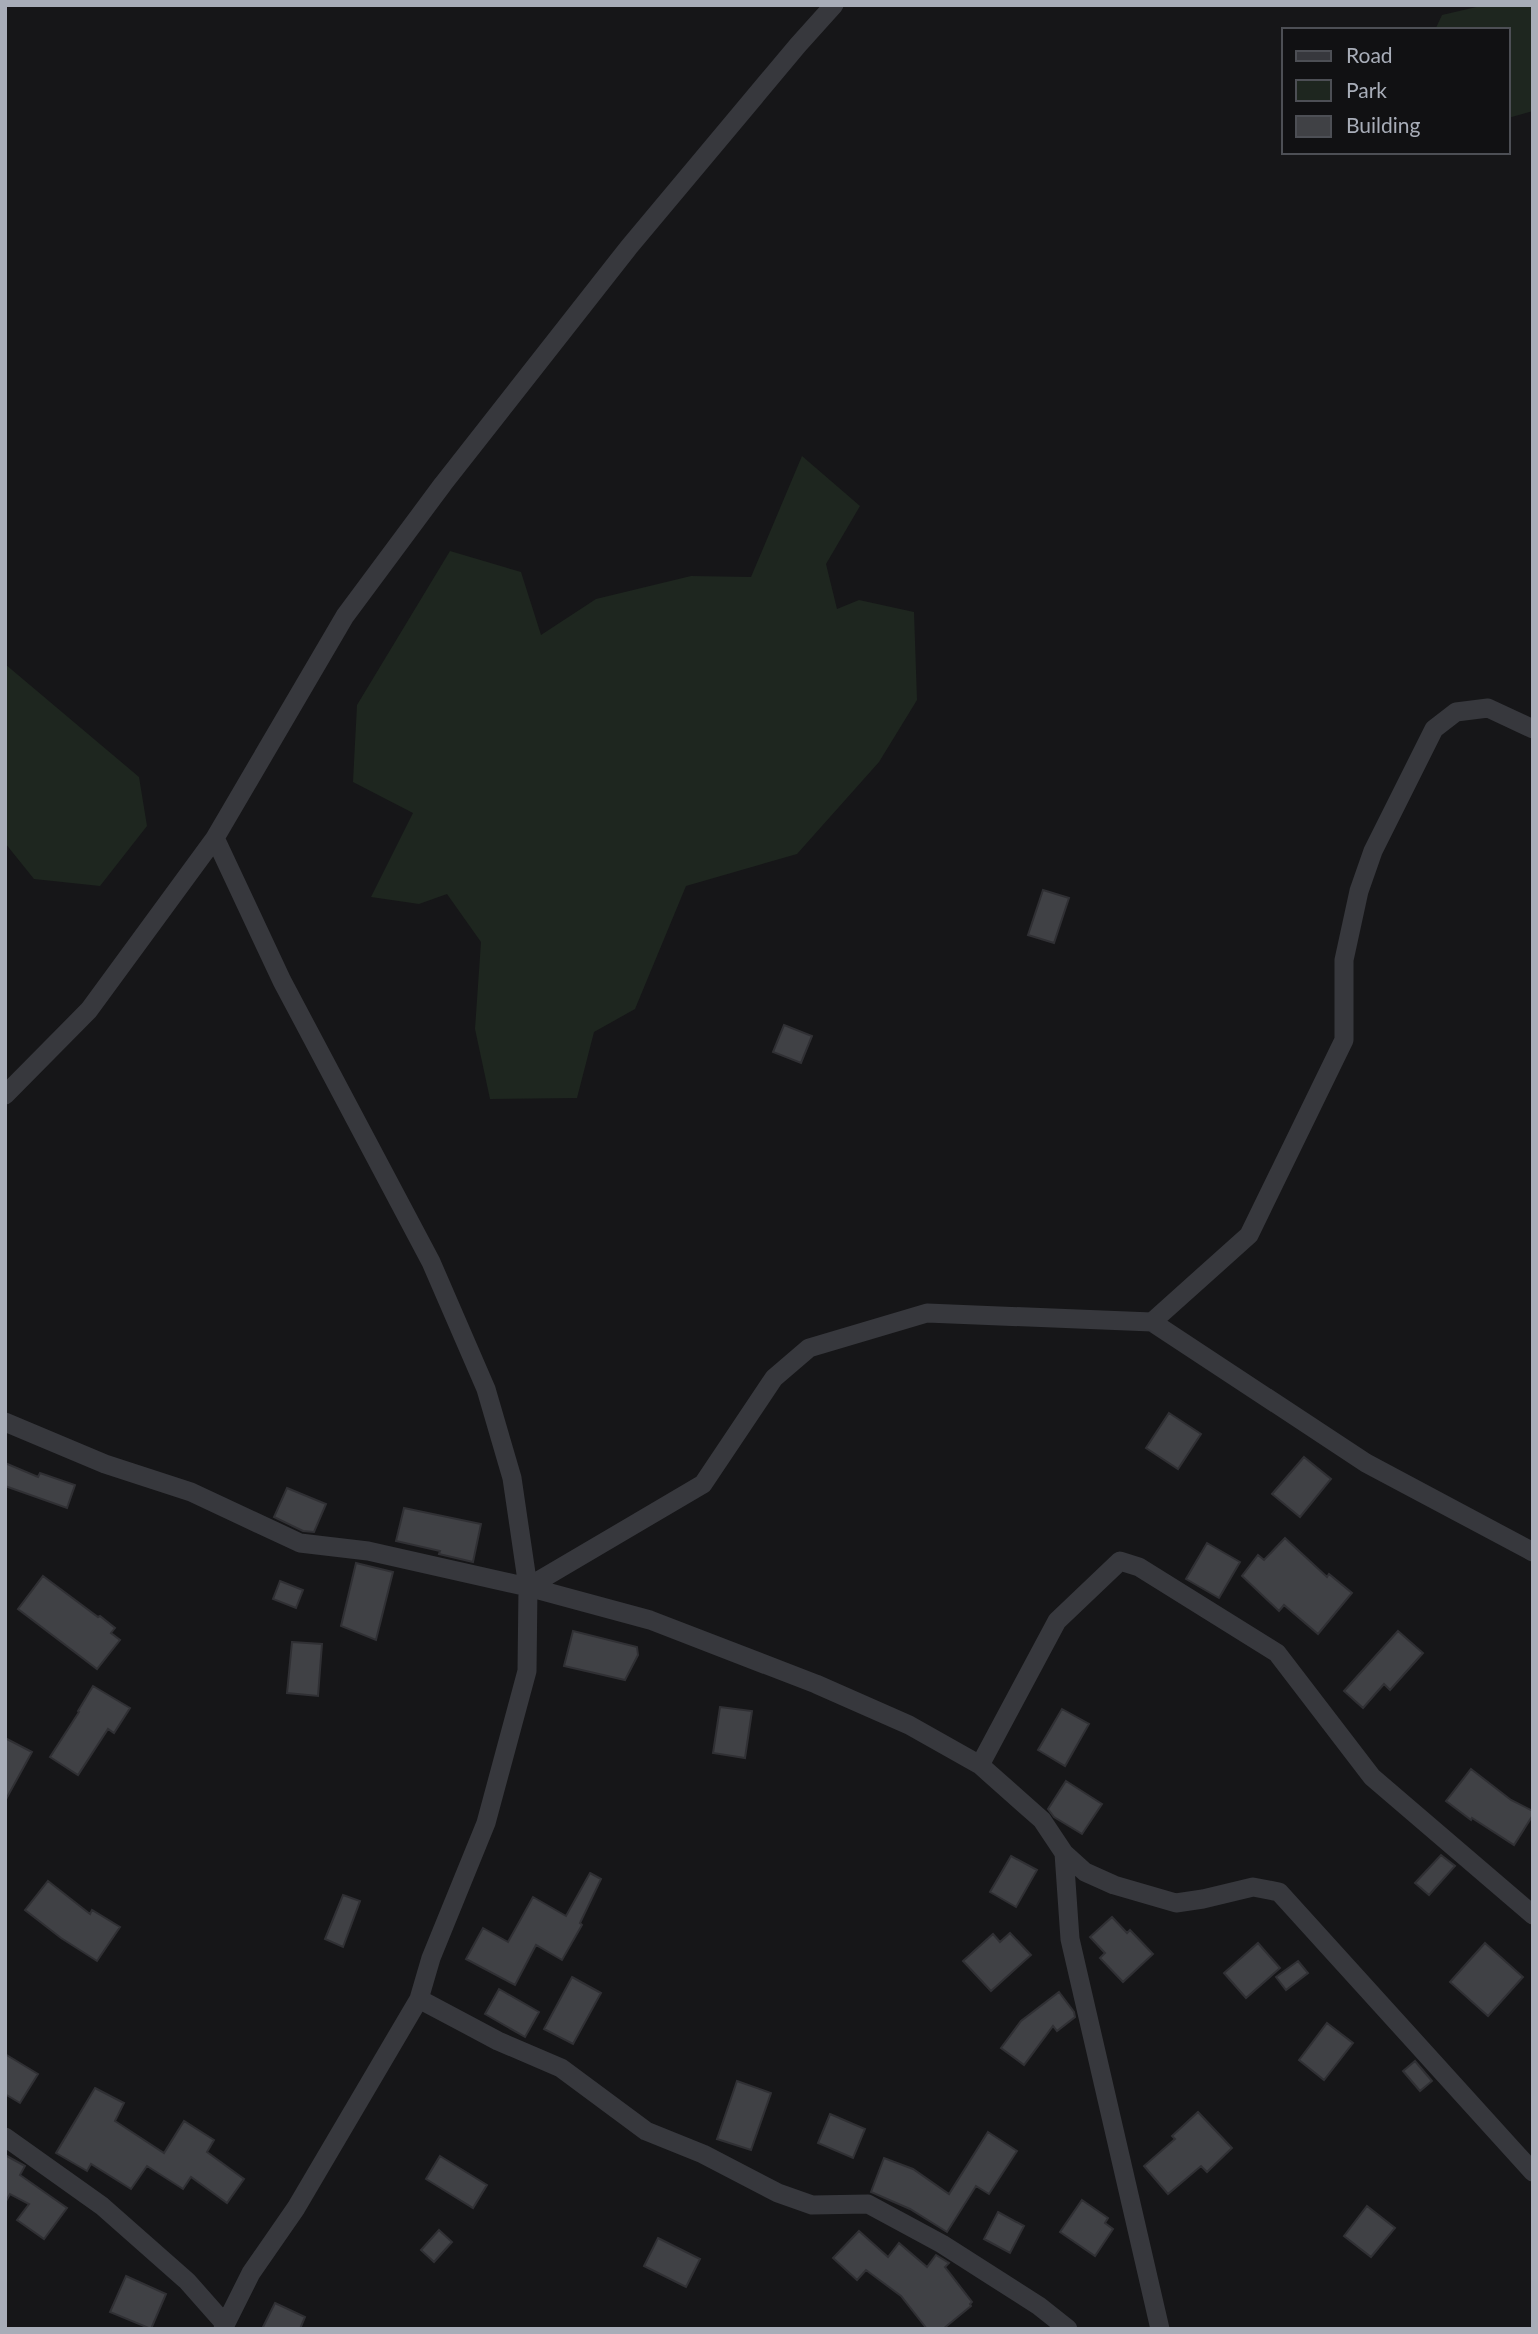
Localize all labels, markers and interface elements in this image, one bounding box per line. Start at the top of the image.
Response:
legend [1282,28,1510,154]
text: Road [1346,42,1393,67]
text: Park [1346,77,1387,102]
text: Building [1346,112,1421,137]

